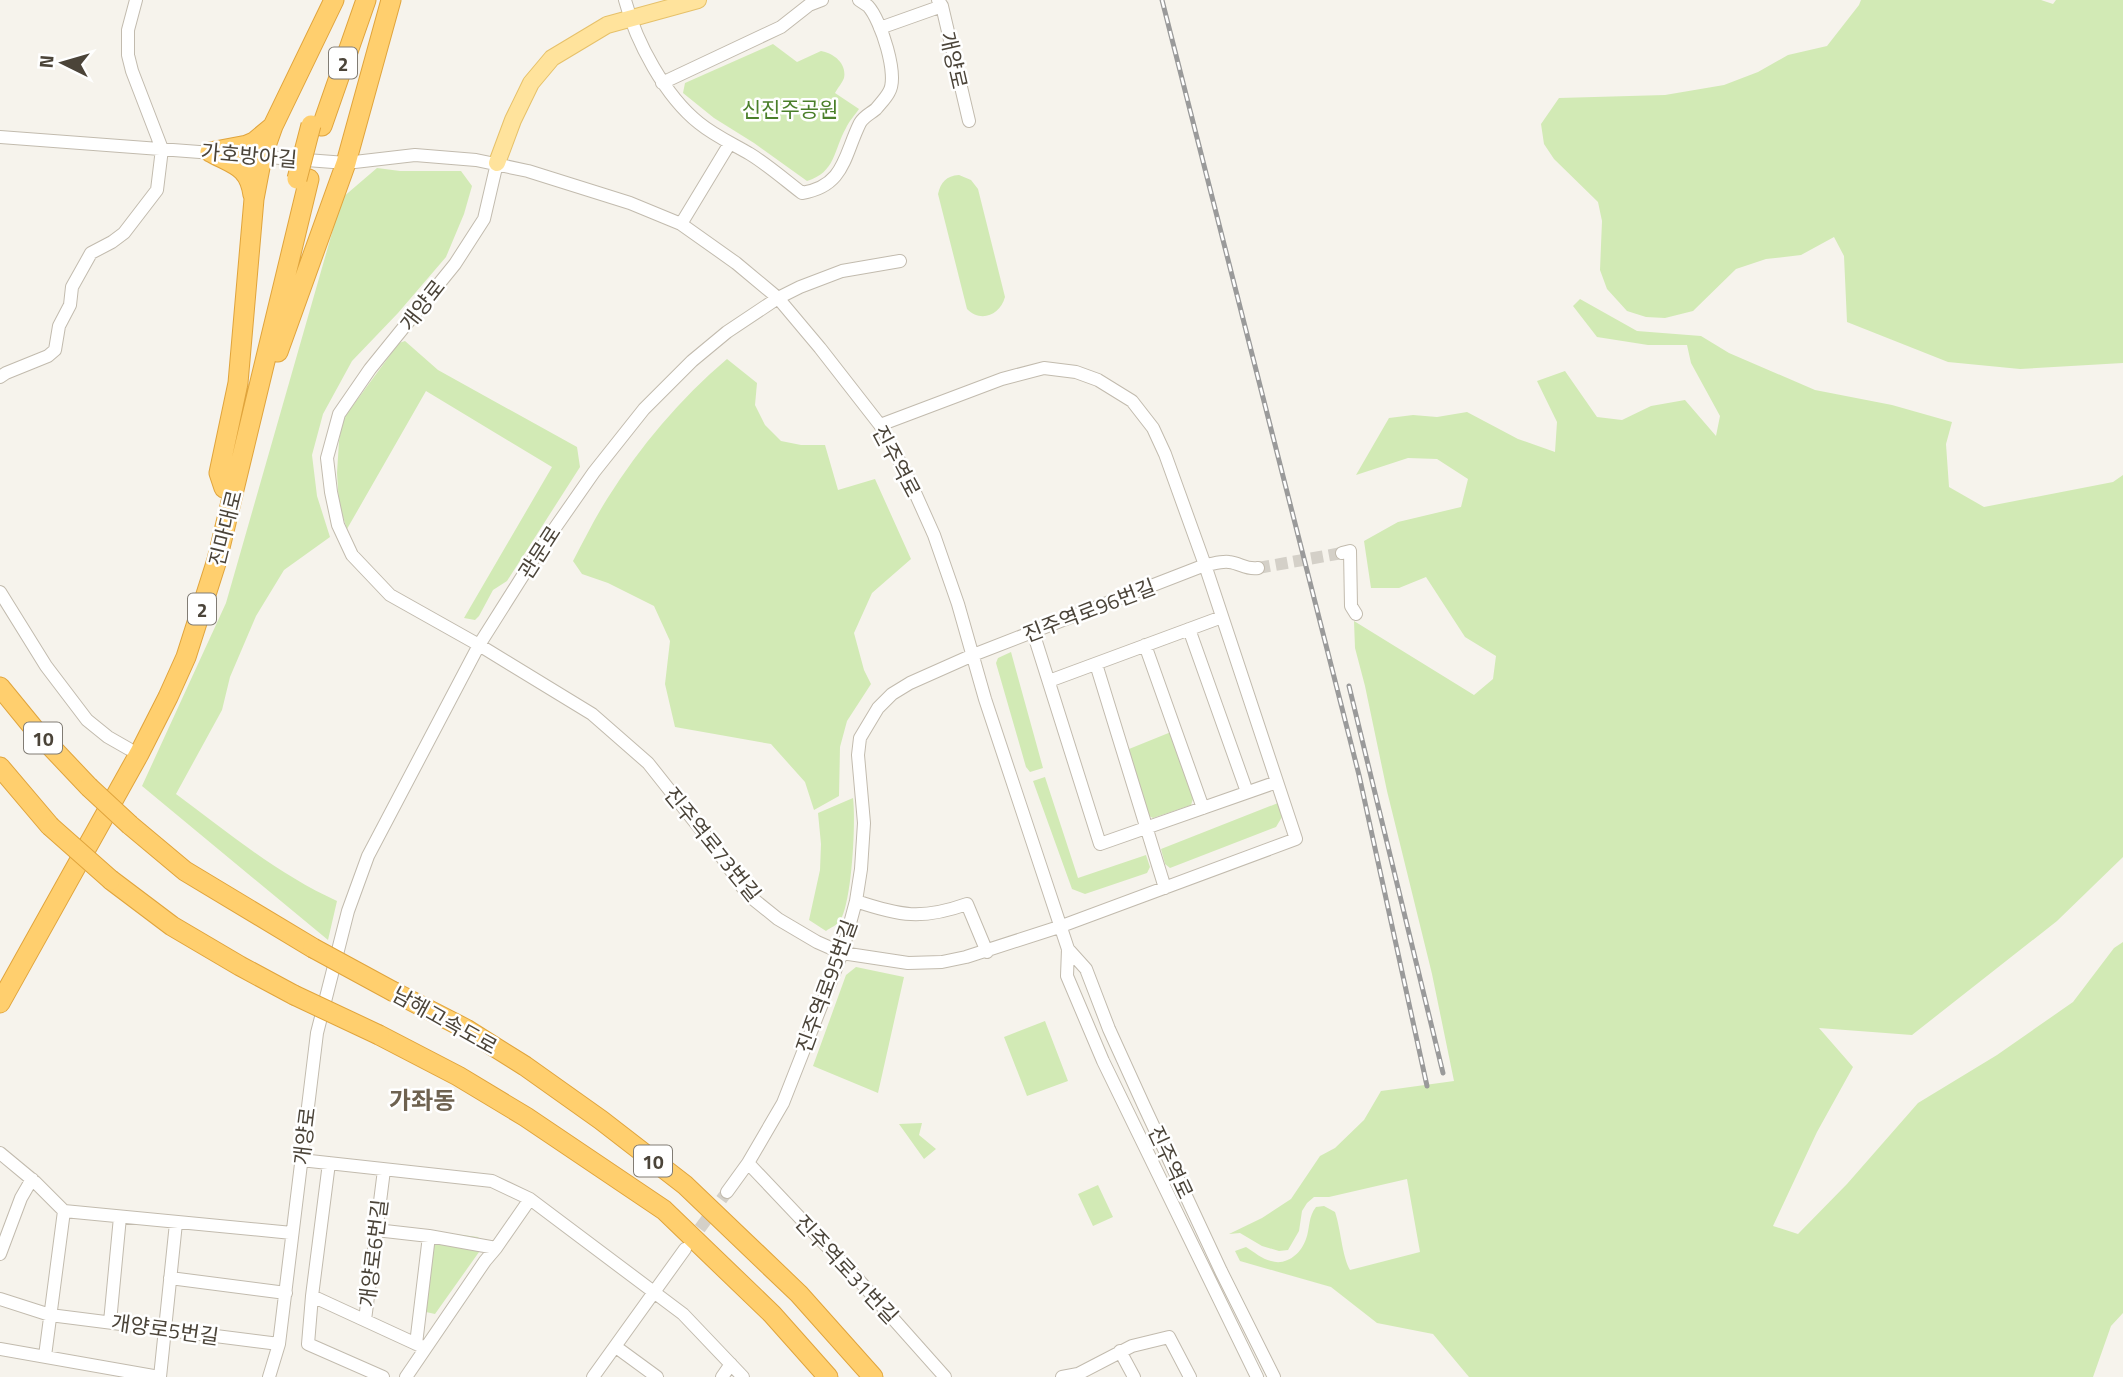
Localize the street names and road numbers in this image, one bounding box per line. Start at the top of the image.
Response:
street label: 개양로 [932,28,976,92]
road number: 2 [329,48,357,78]
street label: 가호방아길 [199,135,299,175]
street label: 개양로 [392,272,452,338]
street label: 진주역로 [865,419,929,503]
street label: 진마대로 [200,487,250,569]
street label: 관문로 [510,519,568,585]
street label: 진주역로96번길 [1018,570,1160,650]
road number: 2 [188,594,216,624]
road number: 10 [24,722,62,754]
street label: 진주역로73번길 [657,780,769,908]
street label: 진주역로95번길 [787,915,865,1057]
street label: 남해고속도로 [387,978,503,1062]
street label: 개양로 [285,1105,323,1167]
street label: 진주역로 [1140,1120,1202,1204]
road number: 10 [634,1146,672,1176]
street label: 개양로6번길 [351,1197,395,1309]
street label: 진주역로31번길 [788,1207,906,1331]
street label: 개양로5번길 [109,1306,221,1352]

